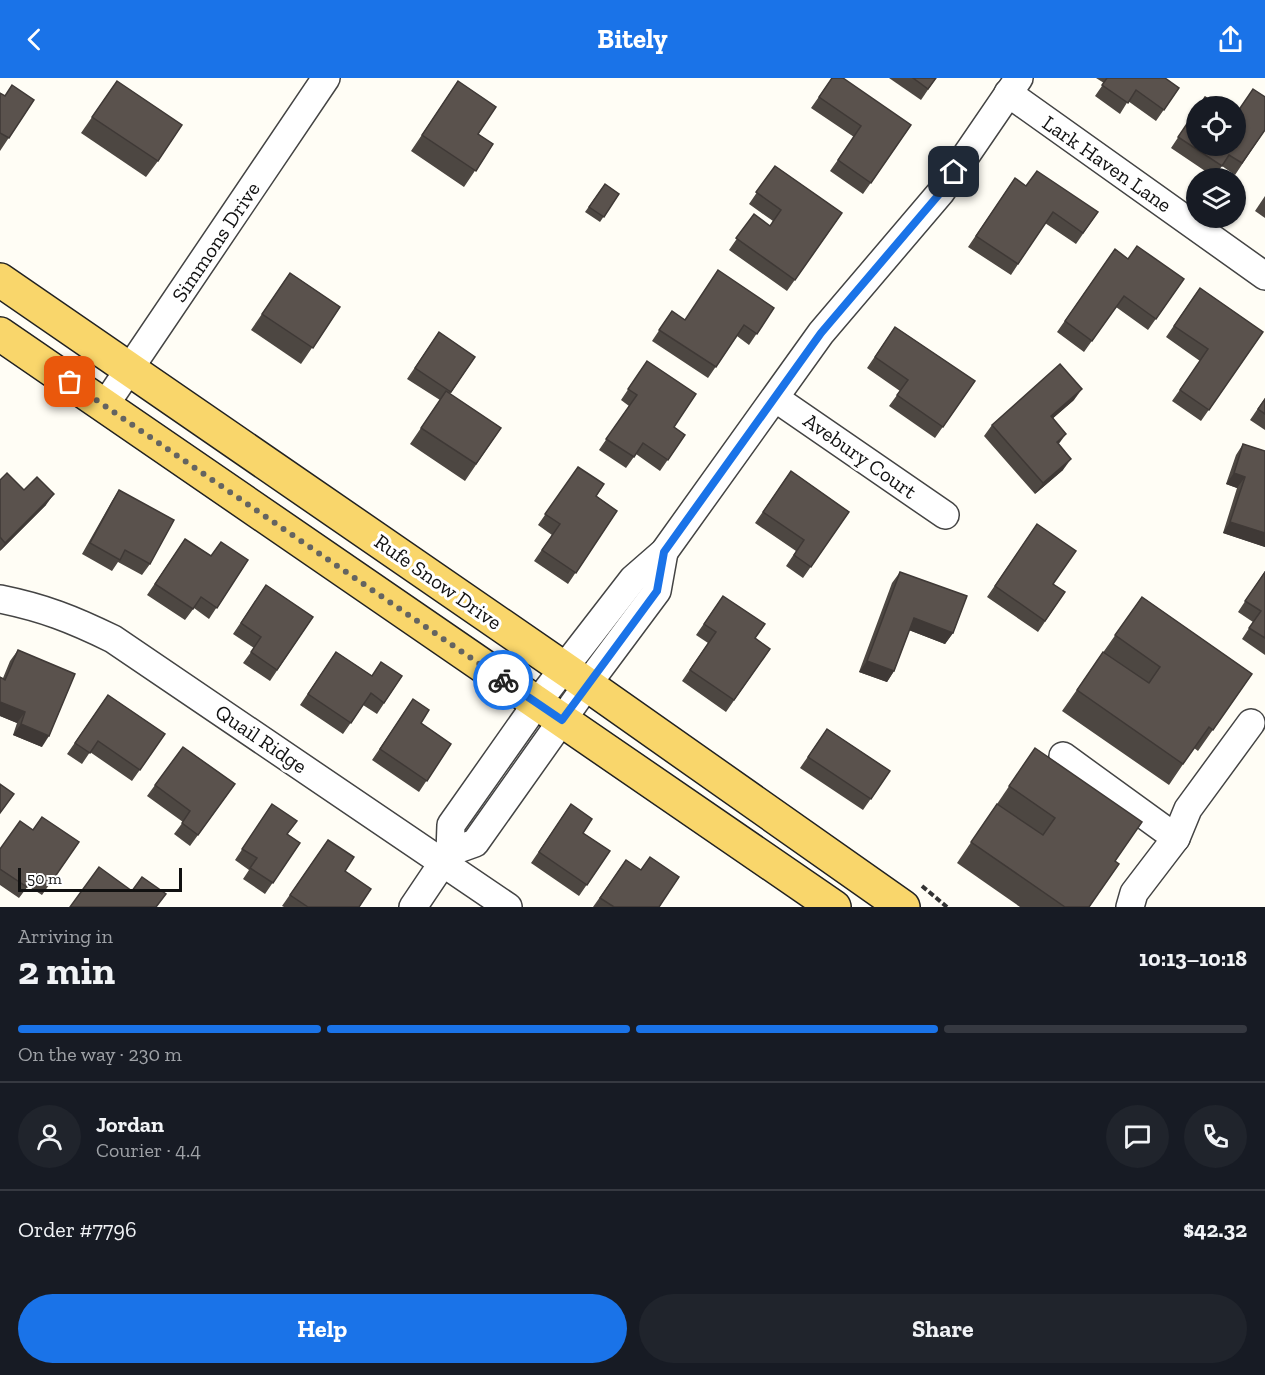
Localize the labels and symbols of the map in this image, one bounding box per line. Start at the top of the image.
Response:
street label: Lark Haven Lane [1038,110,1177,217]
pin [928,146,979,197]
street label: Simmons Drive [166,177,265,307]
pin [44,356,95,407]
street label: Avebury Court [799,407,922,504]
street label: Rufe Snow Drive [370,528,507,635]
courier [473,650,533,710]
street label: Quail Ridge [211,699,312,778]
scale bar [18,865,182,892]

